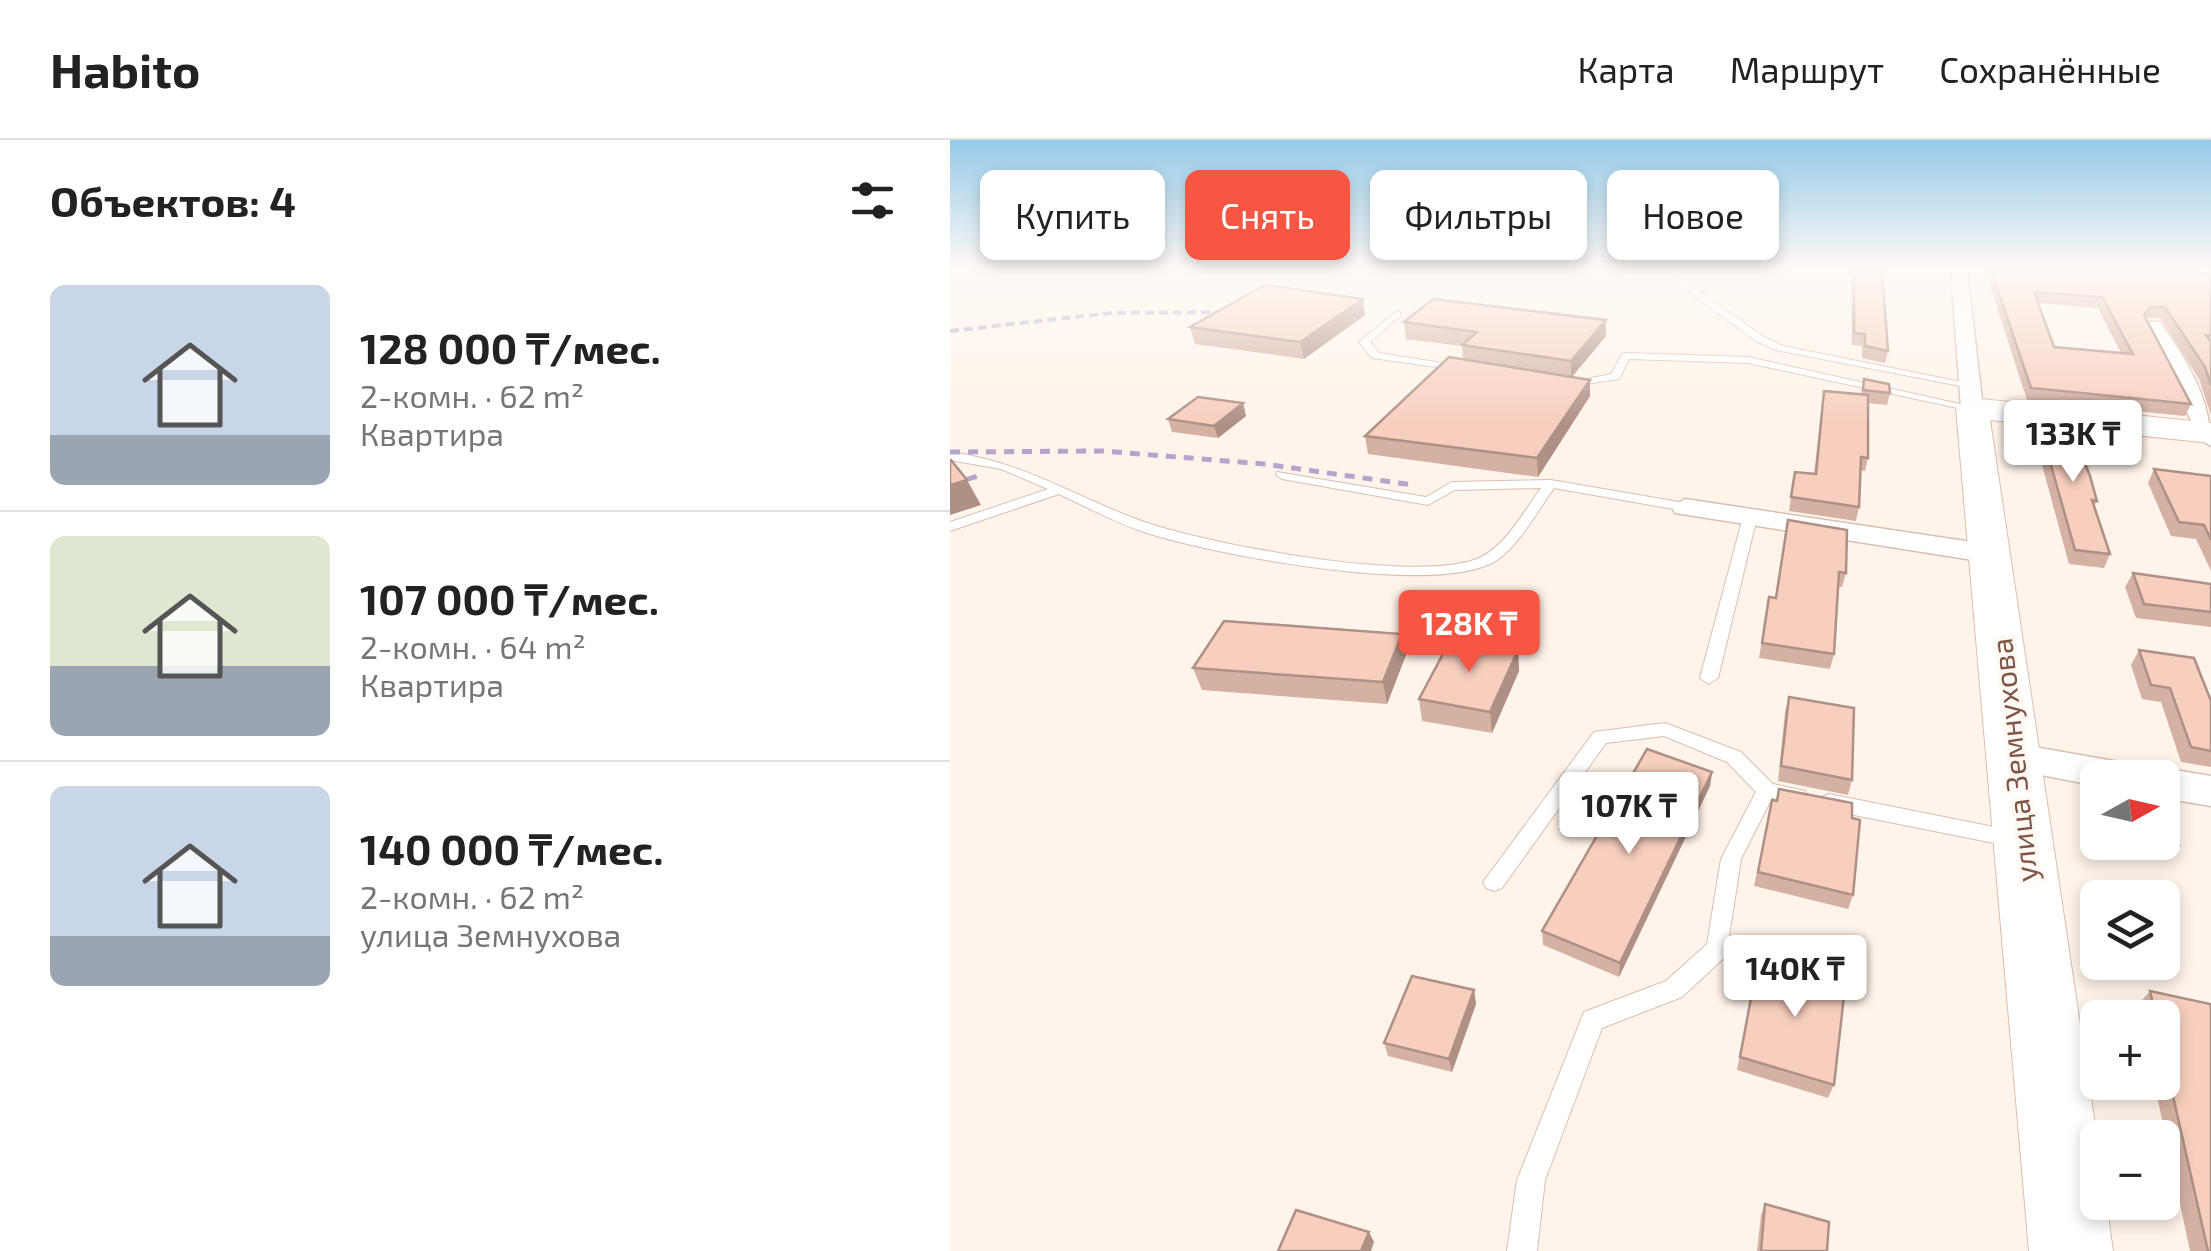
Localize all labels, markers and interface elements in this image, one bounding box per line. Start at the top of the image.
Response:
text: Habito [50,40,200,98]
text: Карта [1577,48,1675,90]
text: Маршрут [1730,48,1884,90]
text: Сохранённые [1939,48,2161,90]
chip: Купить [980,170,1165,260]
chip: Снять [1185,170,1350,260]
chip: Фильтры [1370,170,1587,260]
chip: Новое [1607,170,1779,260]
icon: filters [845,173,900,228]
text: Объектов: 4 [50,175,296,225]
text: 128 000 ₸/мес. [360,322,661,372]
icon: home [130,325,250,445]
text: 2-комн. · 62 m² [360,376,584,414]
pin: 133K ₸ [1992,400,2154,485]
text: 133K ₸ [2026,413,2120,451]
text: Квартира [360,414,504,452]
text: 107 000 ₸/мес. [360,573,659,623]
icon: home [130,576,250,696]
pin: 128K ₸ [1388,590,1550,675]
text: 128K ₸ [1421,603,1517,641]
text: 2-комн. · 64 m² [360,627,586,665]
street label: улица Земнухова [1982,636,2045,884]
text: Квартира [360,665,504,703]
north arrow [2080,760,2180,860]
map controls [2080,760,2180,1220]
pin: 107K ₸ [1548,772,1710,857]
text: 107K ₸ [1581,785,1677,823]
text: 140 000 ₸/мес. [360,823,664,873]
icon: home [130,826,250,946]
text: 2-комн. · 62 m² [360,877,584,915]
button: layers [2080,880,2180,980]
text: улица Земнухова [360,915,621,953]
pin: 140K ₸ [1714,935,1876,1020]
text: 140K ₸ [1746,948,1844,986]
button: + [2080,1000,2180,1100]
button: − [2080,1120,2180,1220]

